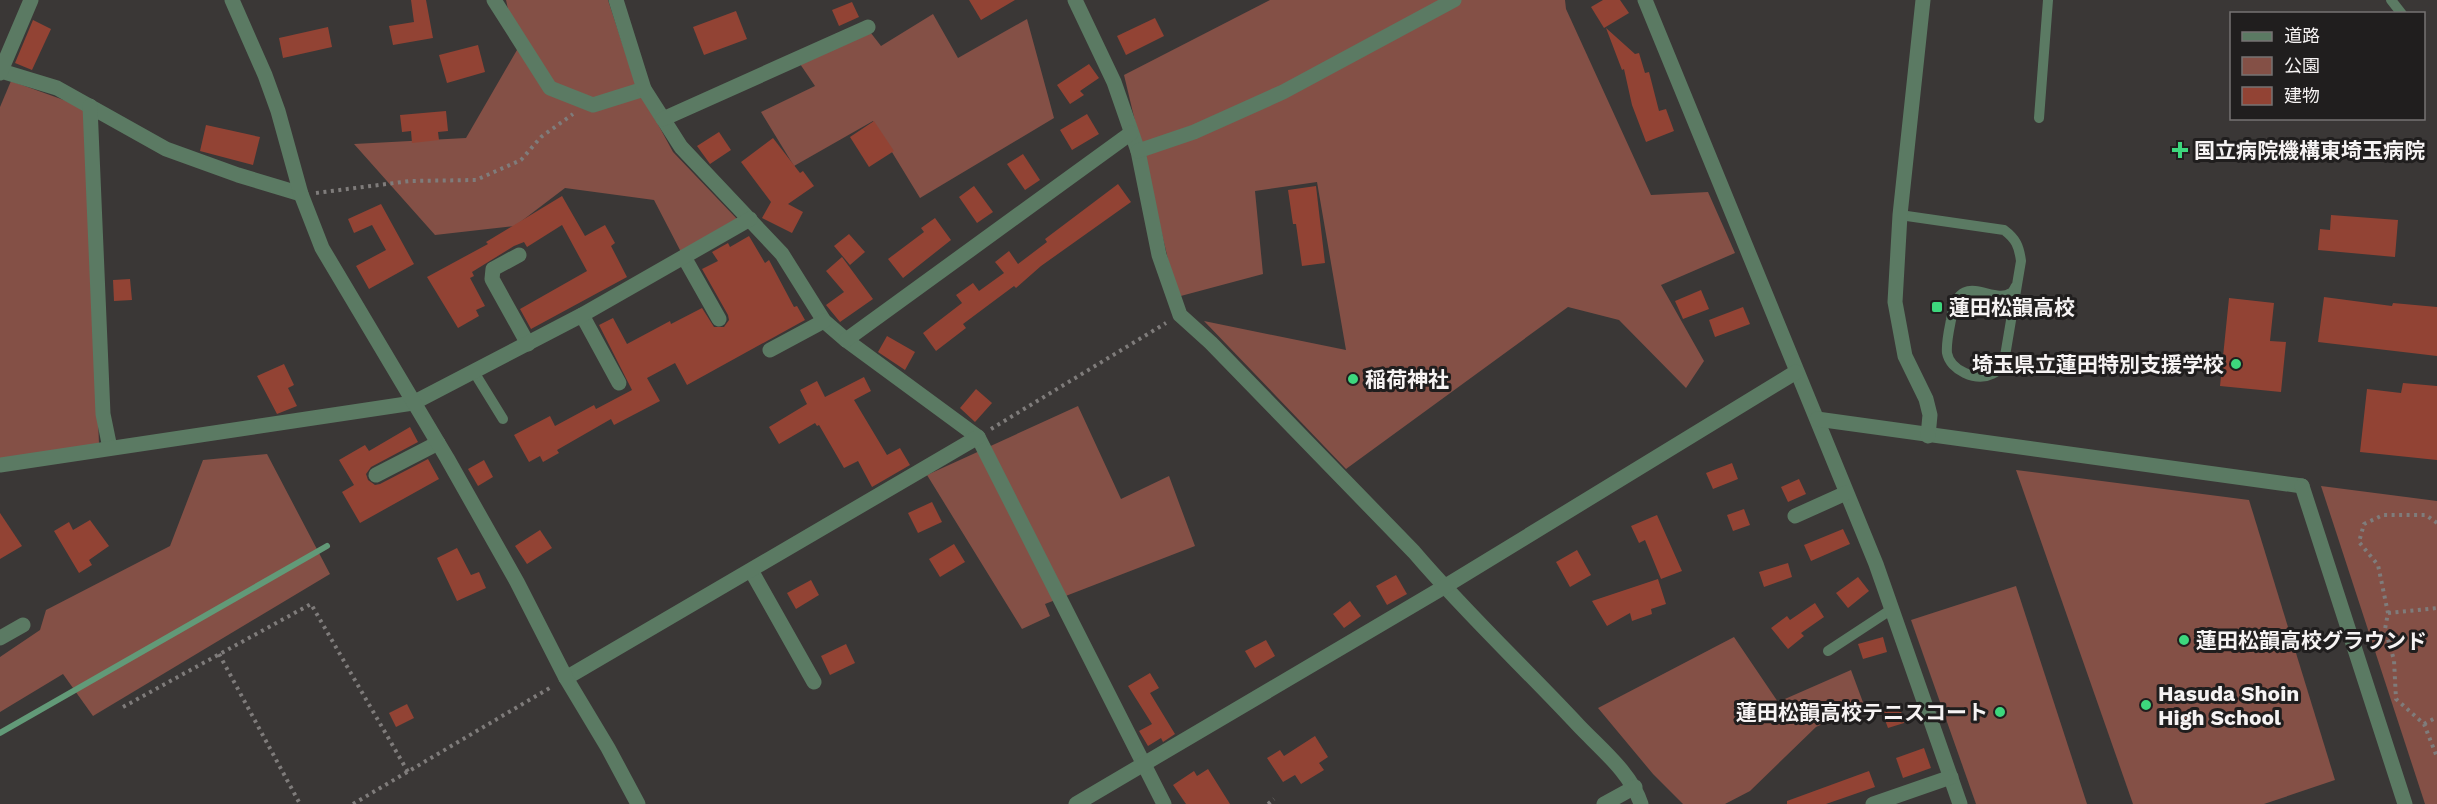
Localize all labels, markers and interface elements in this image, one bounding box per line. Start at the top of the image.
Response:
legend [2230,12,2425,120]
text: 道路 [2284,25,2320,46]
text: 公園 [2284,55,2320,76]
text: 建物 [2284,85,2320,106]
place label: 国立病院機構東埼玉病院 [2194,138,2425,163]
marker: 国立病院機構東埼玉病院 [2171,141,2189,159]
place label: 蓮田松韻高校 [1949,295,2075,320]
marker: 蓮田松韻高校 [1930,300,1944,314]
place label: 埼玉県立蓮田特別支援学校 [1972,352,2224,377]
marker: 埼玉県立蓮田特別支援学校 [2229,357,2243,371]
place label: 稲荷神社 [1365,367,1449,392]
marker: 稲荷神社 [1346,372,1360,386]
place label: 蓮田松韻高校グラウンド [2196,628,2427,653]
marker: 蓮田松韻高校グラウンド [2177,633,2191,647]
place label: Hasuda Shoin High School [2158,681,2299,730]
marker: Hasuda Shoin High School [2139,698,2153,712]
place label: 蓮田松韻高校テニスコート [1736,700,1988,725]
marker: 蓮田松韻高校テニスコート [1993,705,2007,719]

